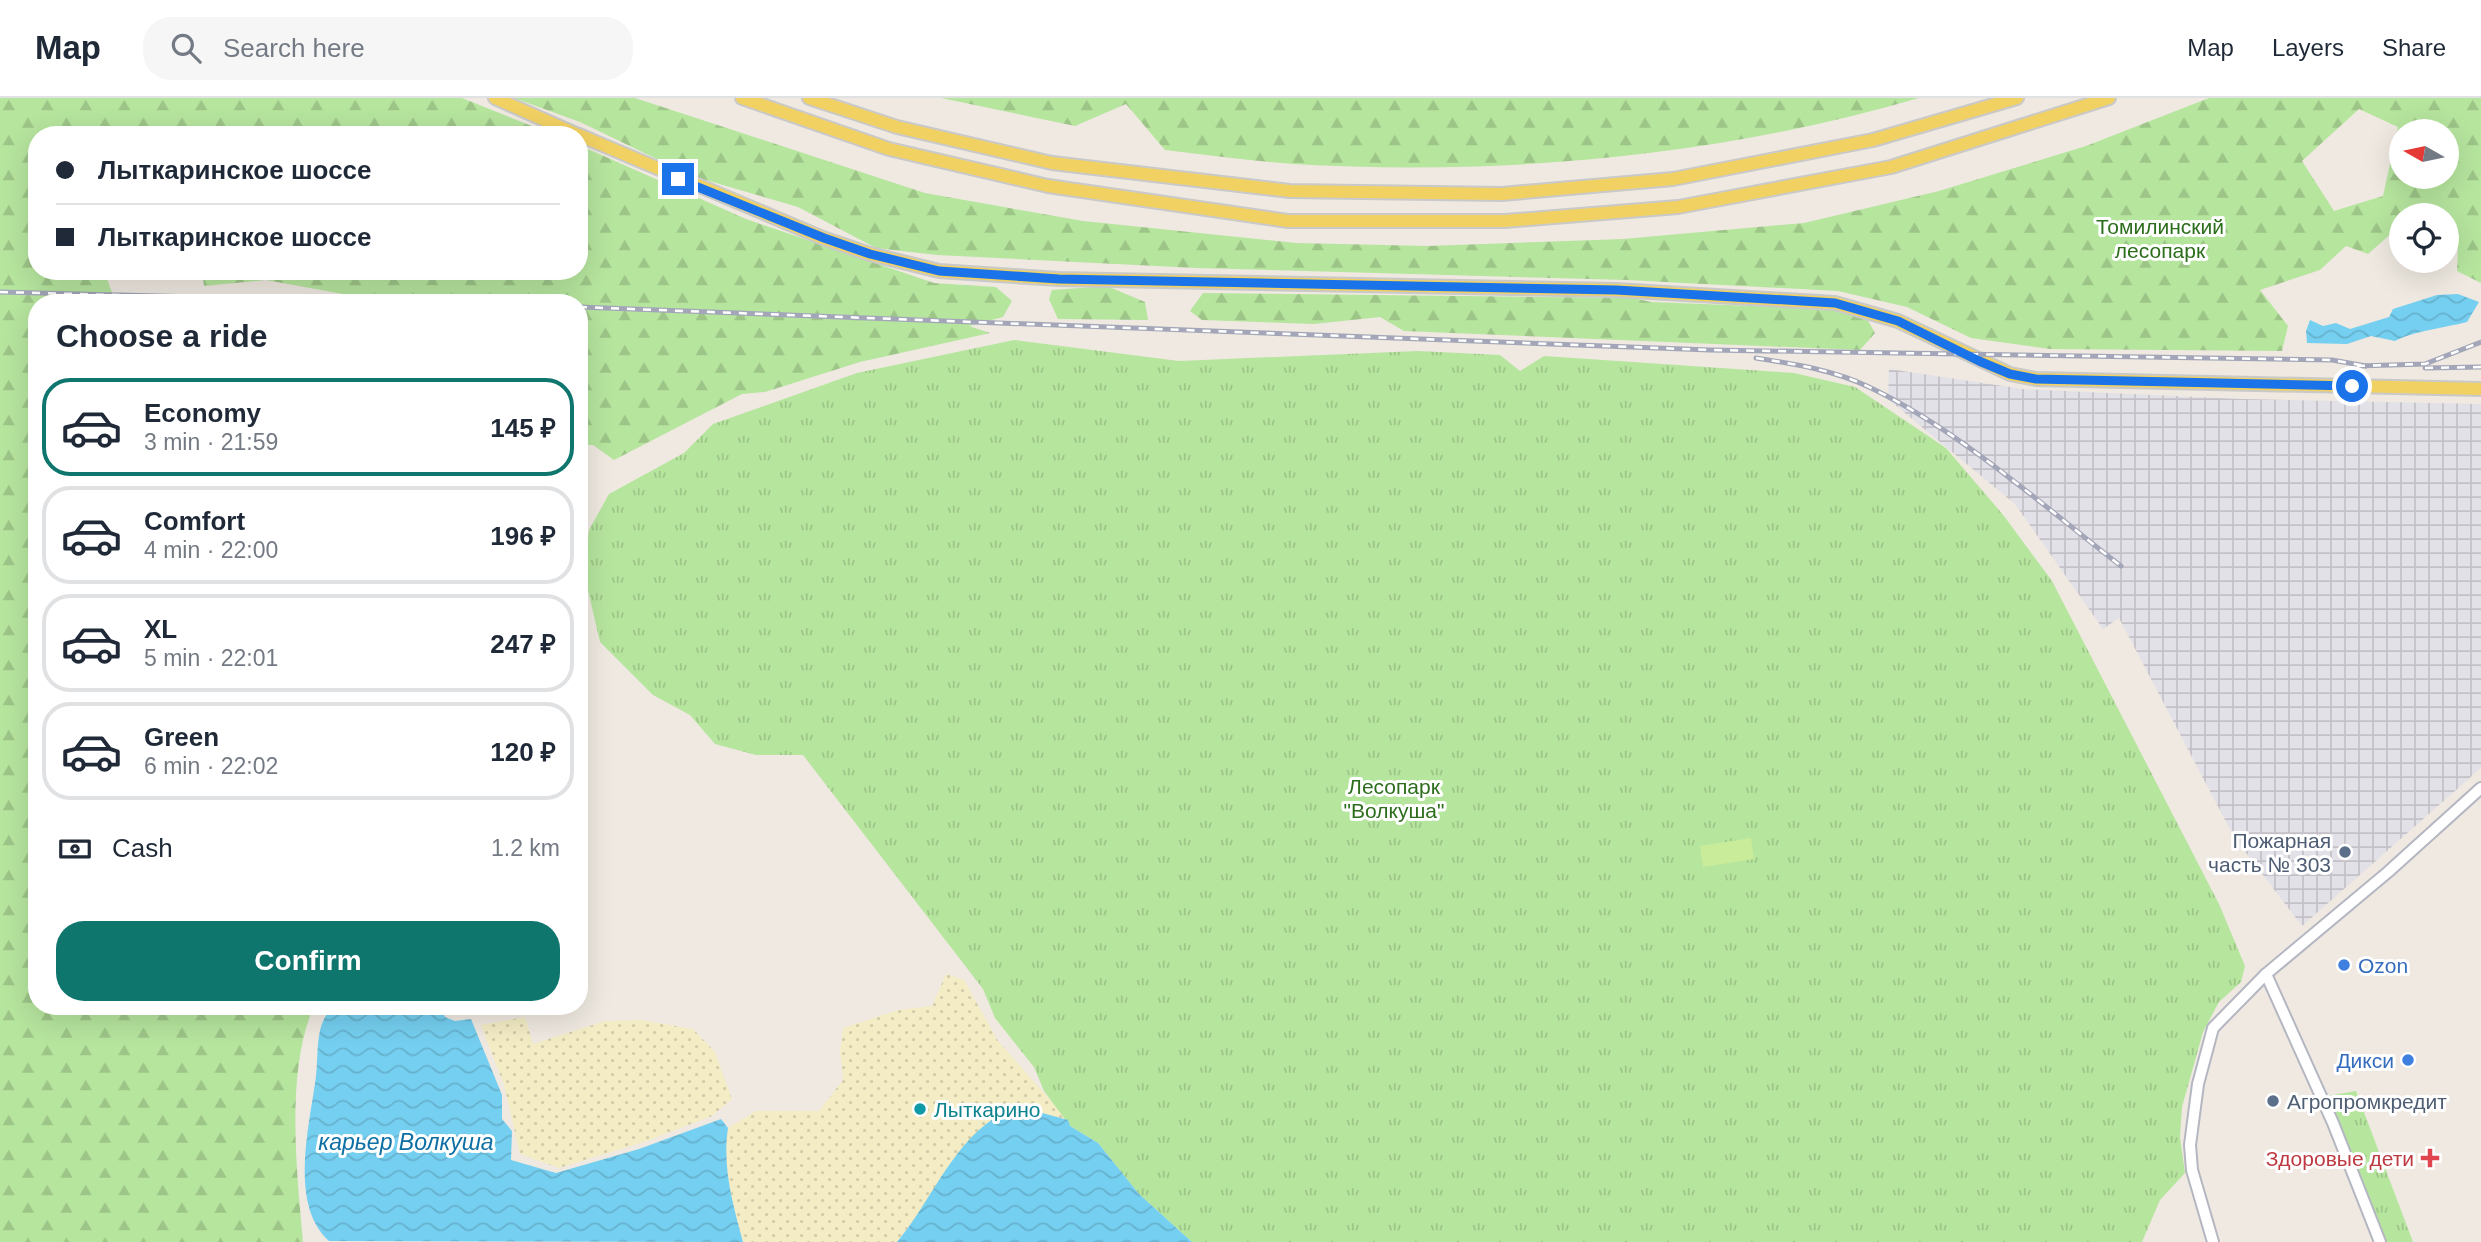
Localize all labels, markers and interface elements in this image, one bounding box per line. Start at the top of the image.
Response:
search box [143,17,633,80]
text: Map [35,29,101,66]
icon: search [167,29,205,67]
text: Search here [223,33,365,63]
text: Map [2187,34,2234,61]
text: Layers [2272,34,2344,61]
text: Share [2382,34,2446,61]
north arrow [2389,119,2459,189]
map controls [2389,119,2459,273]
text: Лыткаринское шоссе [98,155,372,185]
route end [662,163,694,195]
button: locate [2389,203,2459,273]
park label: Томилинский лесопарк [2096,215,2224,262]
text: Лыткаринское шоссе [98,222,372,252]
text: Choose a ride [56,318,268,354]
route start [2336,370,2368,402]
icon: car [60,396,123,459]
text: Economy [144,398,261,428]
text: 145 ₽ [490,413,556,443]
text: 3 min · 21:59 [144,429,278,455]
icon: car [60,504,123,567]
text: Comfort [144,506,245,536]
text: 196 ₽ [490,521,556,551]
text: 4 min · 22:00 [144,537,278,563]
icon: car [60,612,123,675]
text: XL [144,614,177,644]
text: 247 ₽ [490,629,556,659]
text: 5 min · 22:01 [144,645,278,671]
icon: car [60,720,123,783]
text: Green [144,722,219,752]
text: 120 ₽ [490,737,556,767]
text: 6 min · 22:02 [144,753,278,779]
park label: Лесопарк "Волкуша" [1344,775,1444,822]
place label: Пожарная часть № 303 [2208,829,2331,876]
icon: cash [56,830,94,868]
text: Cash [112,833,173,863]
text: 1.2 km [491,835,560,861]
marker: Пожарная часть № 303 [2337,844,2353,860]
button: Confirm [56,921,560,1001]
place label: Ozon [2358,954,2408,977]
marker: Ozon [2336,957,2352,973]
place label: Дикси [2336,1049,2394,1072]
marker: Дикси [2400,1052,2416,1068]
place label: Агропромкредит [2287,1090,2447,1113]
marker: Агропромкредит [2265,1093,2281,1109]
place label: Лыткарино [934,1098,1041,1121]
marker: Лыткарино [912,1101,928,1117]
water label: карьер Волкуша [318,1129,494,1155]
place label: Здоровые дети [2266,1147,2414,1170]
marker: Здоровые дети [2420,1148,2440,1168]

